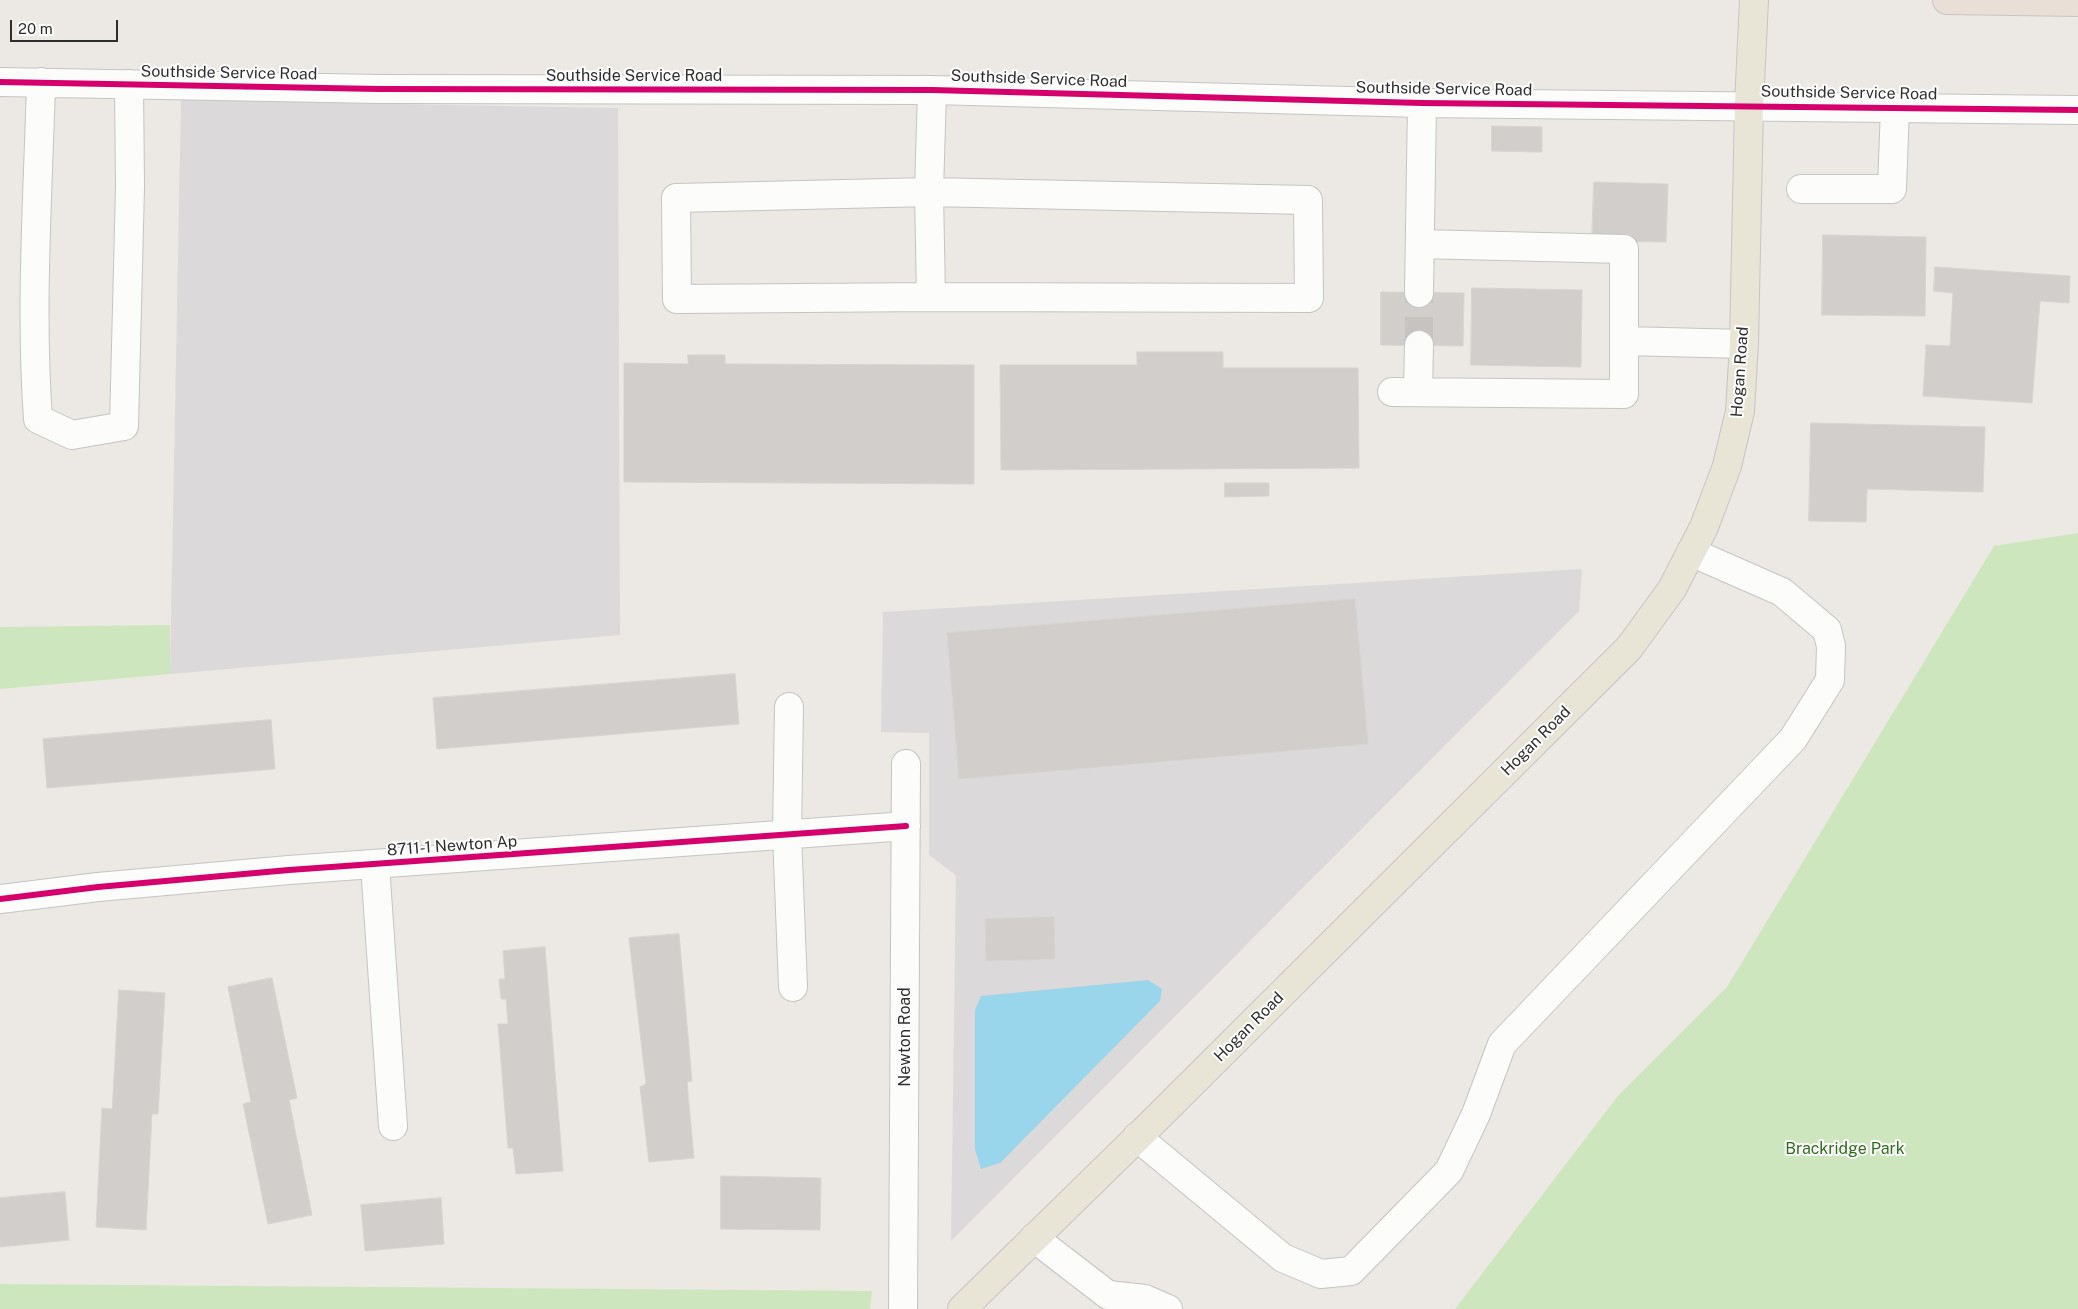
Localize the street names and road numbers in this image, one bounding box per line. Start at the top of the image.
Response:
street label: Southside Service Road [140,62,318,84]
street label: Southside Service Road [546,66,722,86]
street label: Southside Service Road [950,66,1128,92]
street label: Southside Service Road [1355,78,1533,100]
street label: Southside Service Road [1760,82,1938,104]
street label: Hogan Road [1727,326,1753,418]
street label: Hogan Road [1497,702,1575,780]
street label: 8711-1 Newton Ap [386,832,518,860]
street label: Newton Road [895,987,915,1087]
street label: Hogan Road [1210,988,1288,1066]

